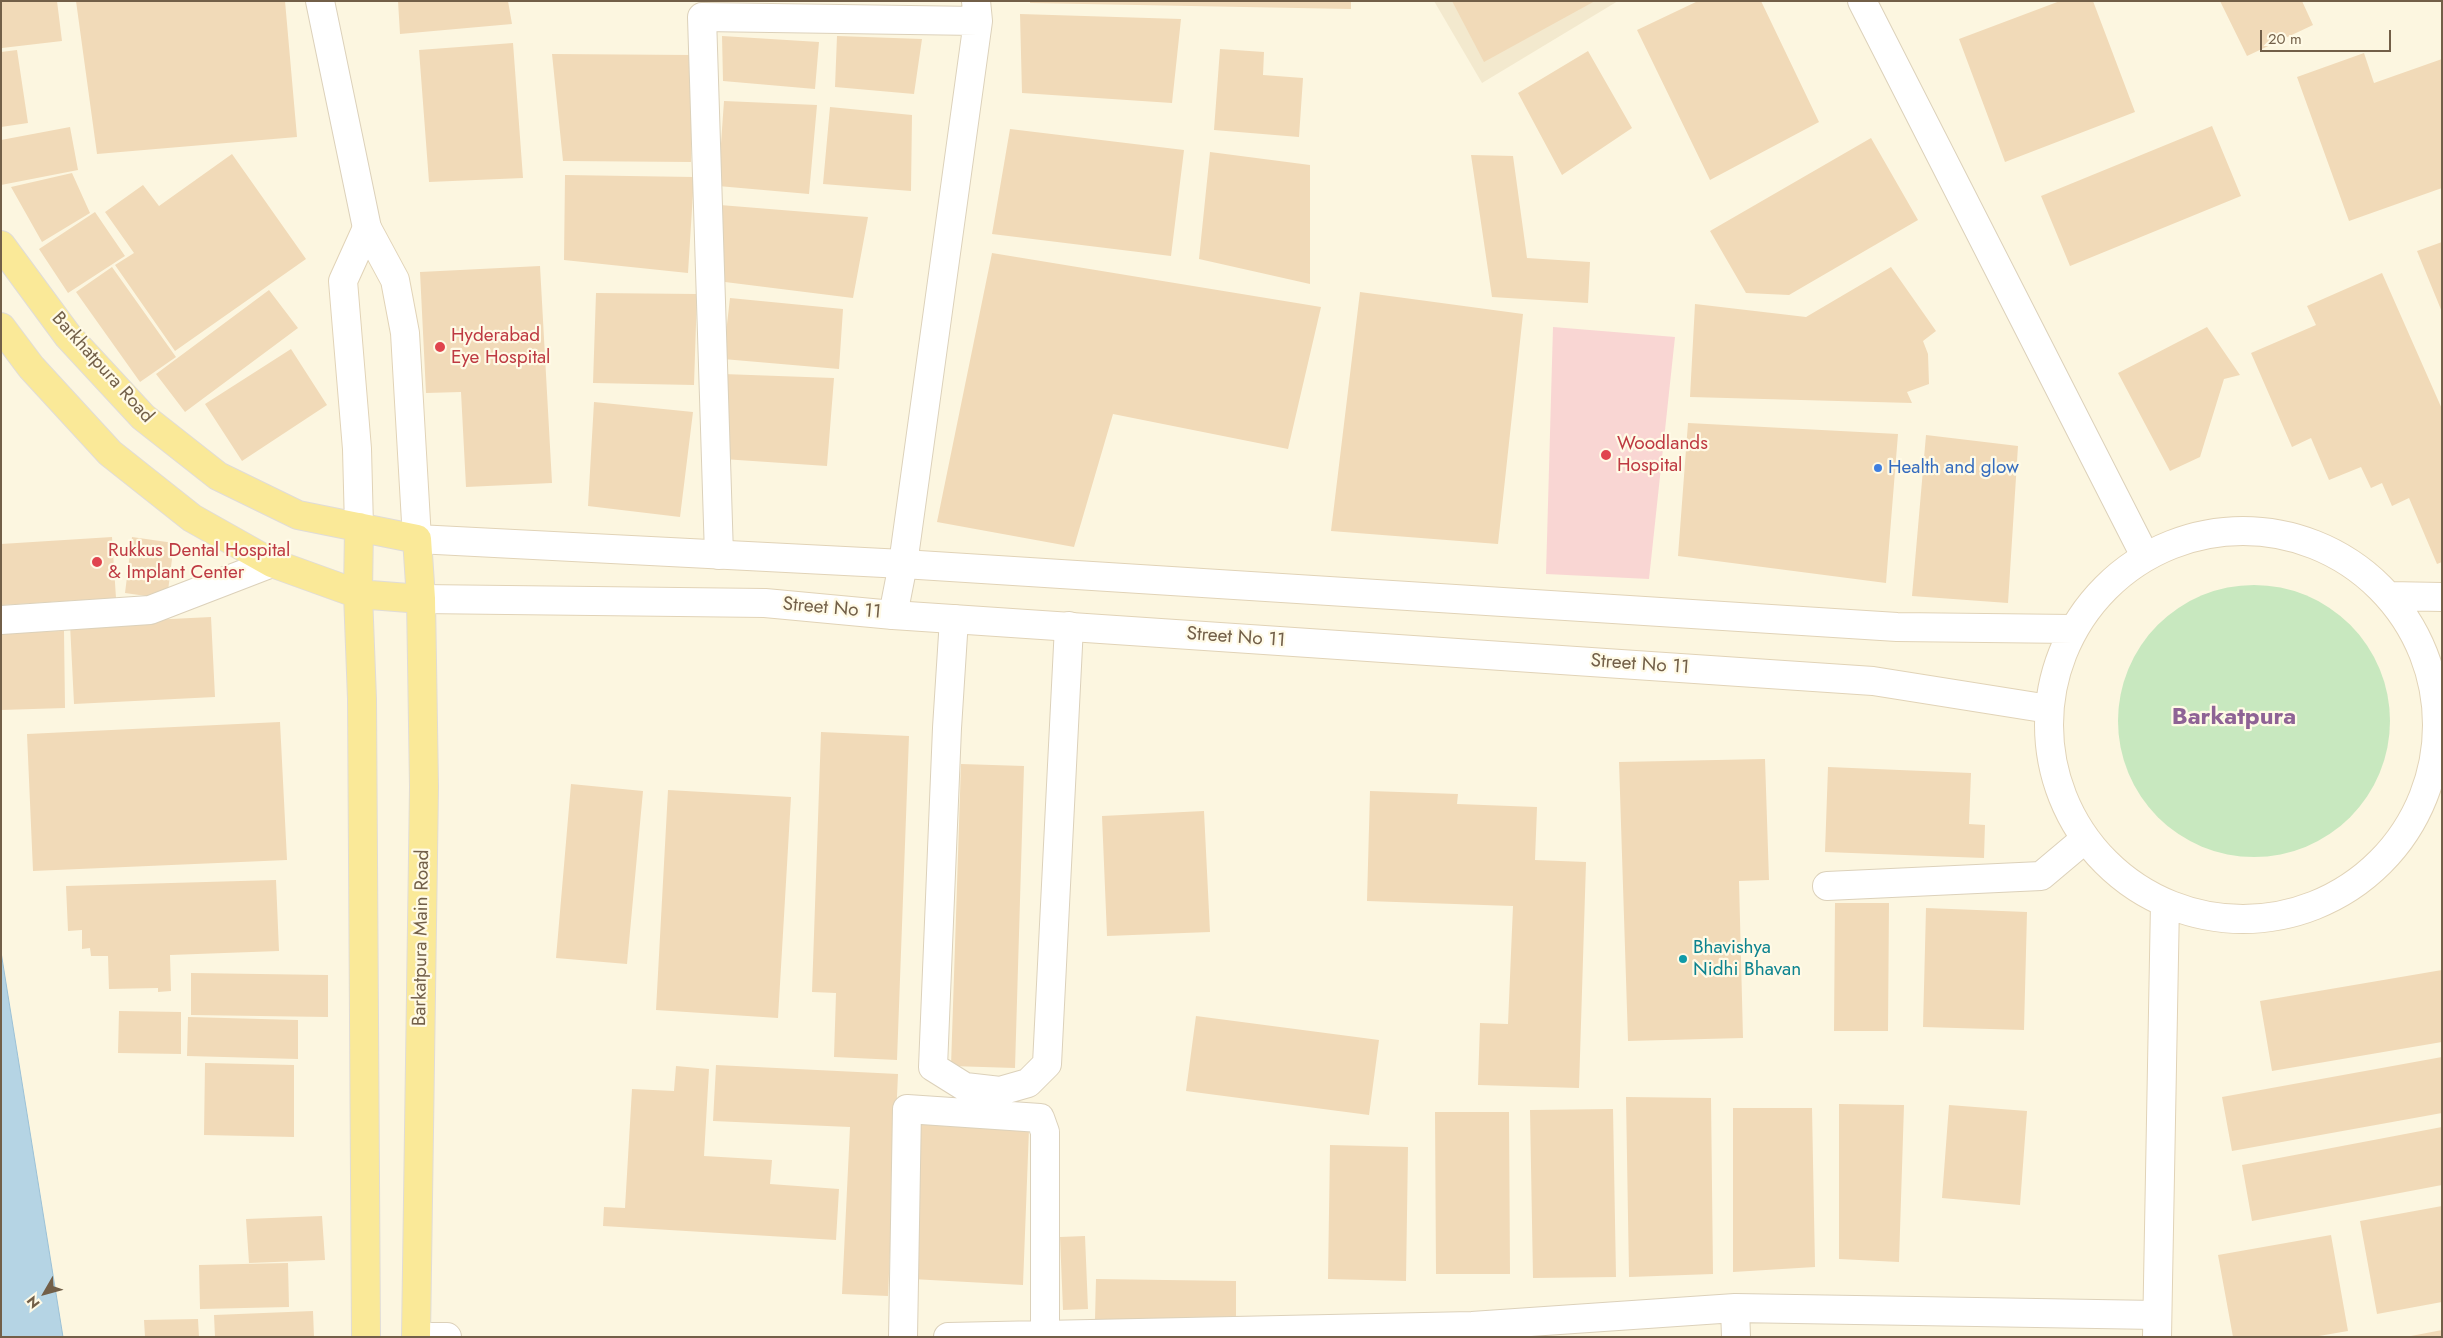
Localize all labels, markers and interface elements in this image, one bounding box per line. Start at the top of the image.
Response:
scale bar [2263,20,2394,52]
text: 20 m [2268,28,2302,50]
street label: Barkhatpura Road [46,308,158,428]
place label: Hyderabad Eye Hospital [451,325,550,369]
marker: Hyderabad Eye Hospital [433,340,447,354]
place label: Woodlands Hospital [1617,433,1708,477]
marker: Woodlands Hospital [1599,448,1613,462]
place label: Health and glow [1888,457,2019,479]
marker: Health and glow [1872,462,1884,474]
place label: Rukkus Dental Hospital & Implant Center [108,540,290,584]
marker: Rukkus Dental Hospital & Implant Center [90,555,104,569]
street label: Street No 11 [782,593,882,625]
street label: Street No 11 [1186,623,1286,653]
street label: Street No 11 [1590,650,1690,680]
district label: Barkatpura [2172,704,2296,732]
street label: Barkatpura Main Road [409,850,435,1026]
place label: Bhavishya Nidhi Bhavan [1693,937,1801,981]
marker: Bhavishya Nidhi Bhavan [1677,953,1689,965]
north arrow [20,1268,70,1318]
text: N [22,1292,44,1313]

